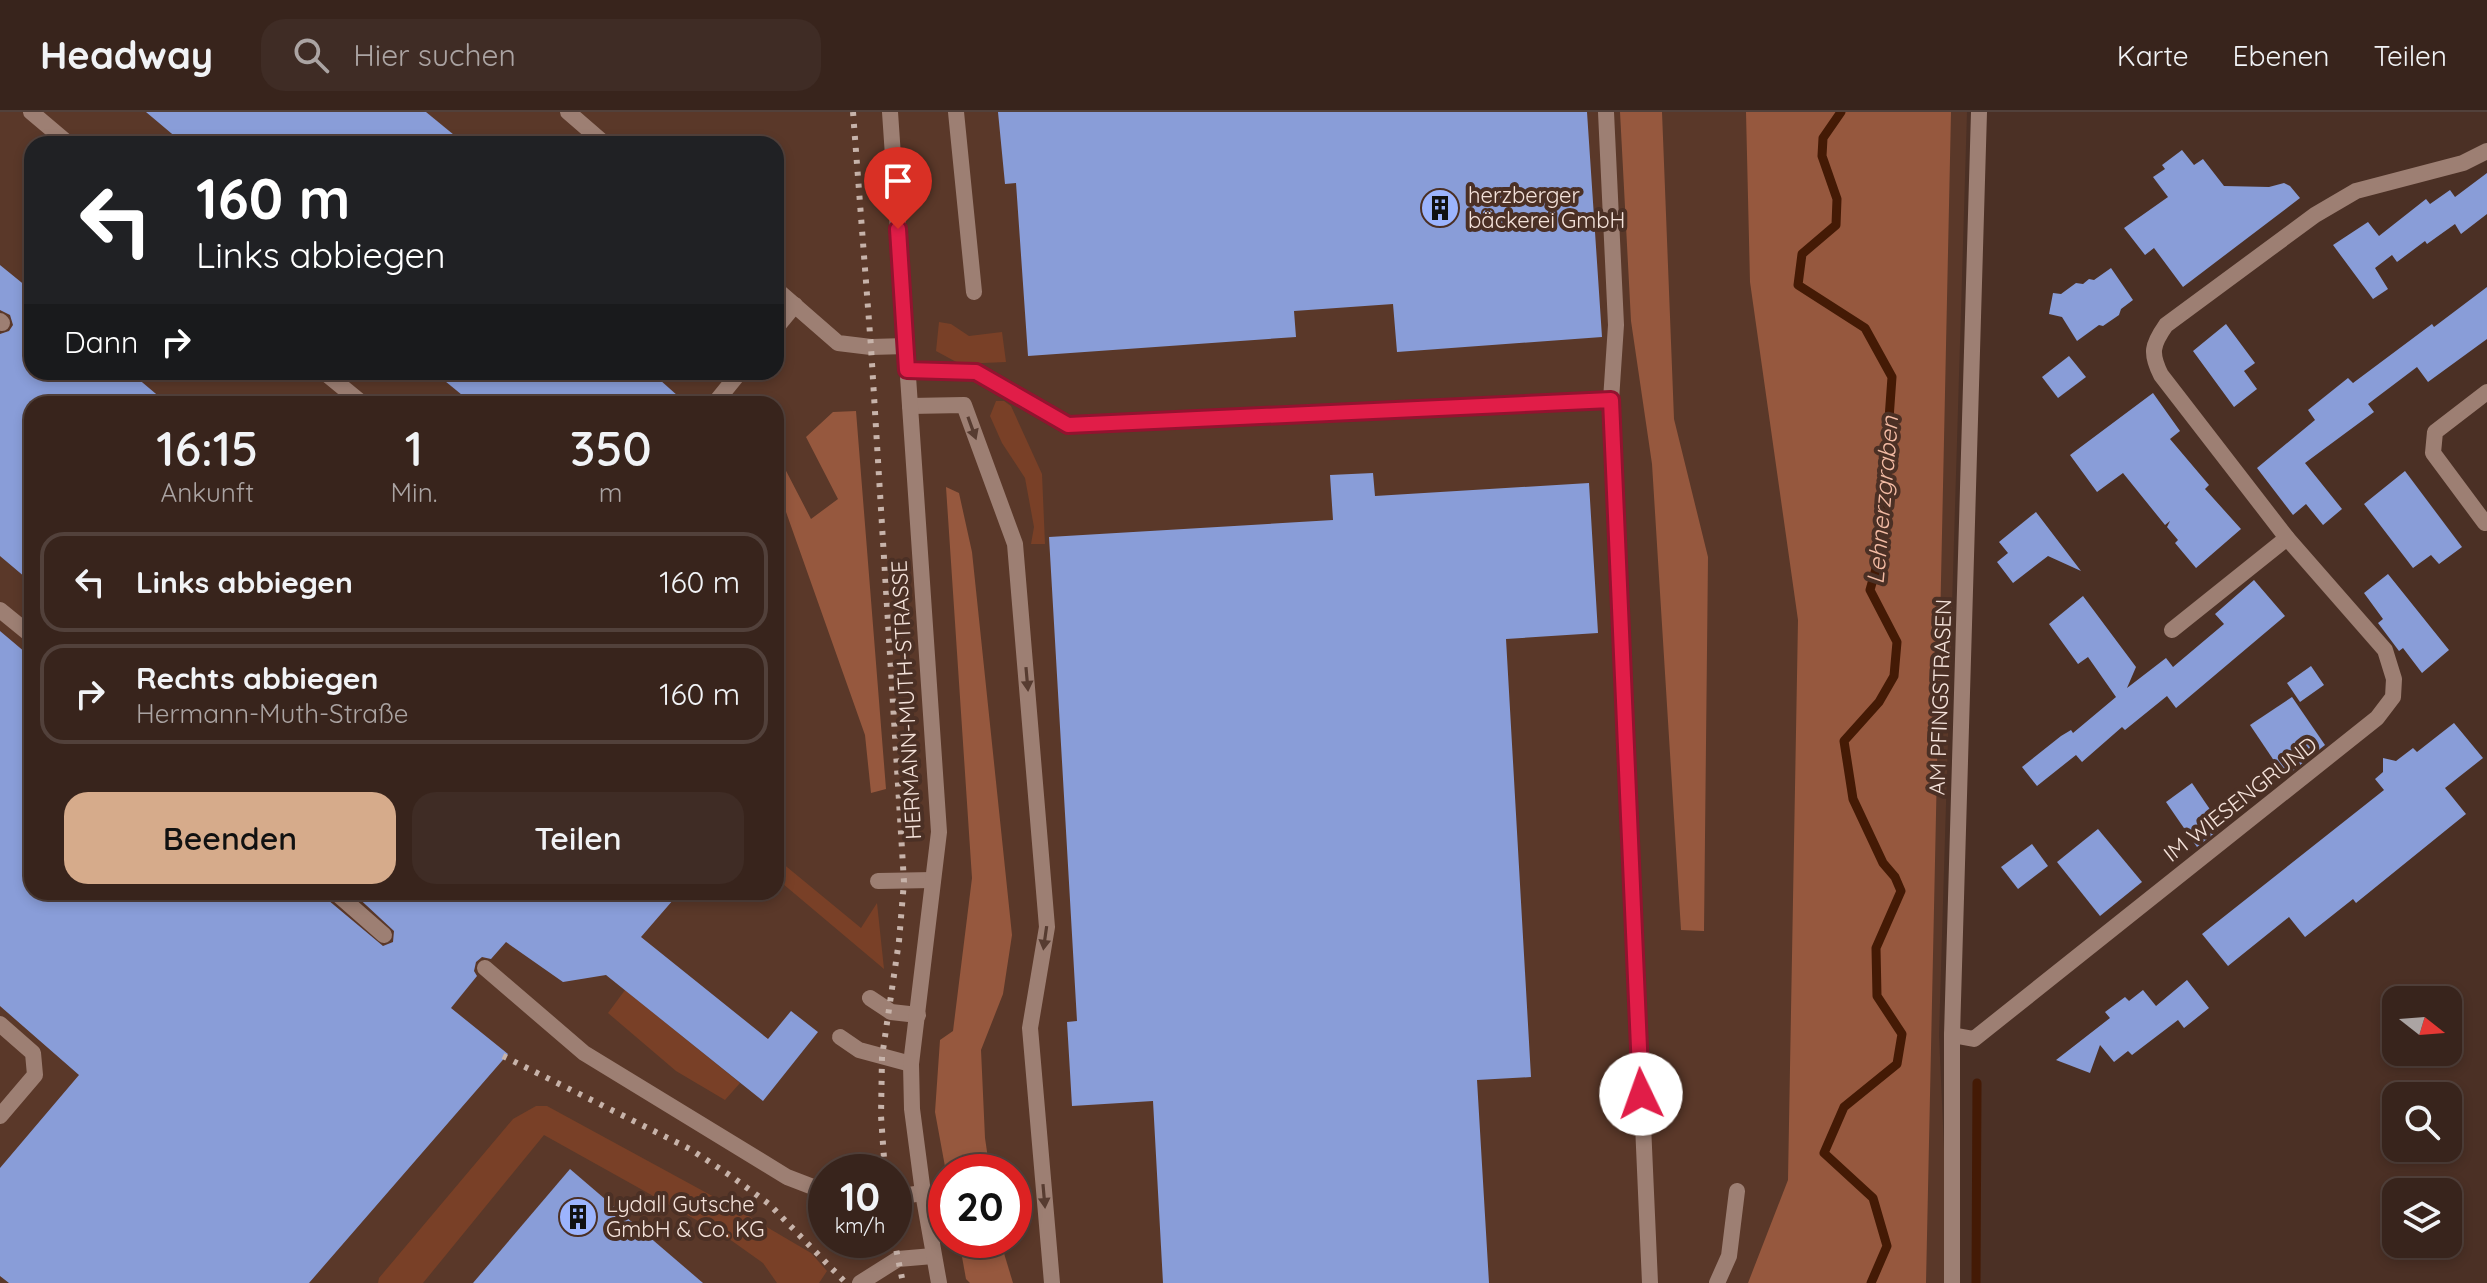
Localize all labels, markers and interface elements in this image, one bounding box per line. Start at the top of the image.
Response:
search box [261,19,821,91]
text: Headway [40,31,213,79]
icon: search [289,33,333,77]
text: Hier suchen [353,36,516,74]
text: Karte [2117,38,2189,73]
text: Ebenen [2233,38,2329,73]
text: Teilen [2373,38,2447,73]
pin [864,147,932,229]
icon: arrive [876,159,920,203]
text: 160 m [196,163,350,233]
icon: left [64,168,168,272]
place label: herzberger bäckerei GmbH [1468,181,1625,234]
building icon: herzberger bäckerei GmbH [1419,187,1461,229]
text: Links abbiegen [196,232,446,277]
icon: right [154,320,198,364]
text: Dann [64,323,138,361]
water label: Lehnerzgraben [1860,414,1904,585]
one-way arrow [966,416,979,440]
text: 16:15 [156,418,258,478]
text: 1 [405,418,423,478]
text: 350 [570,418,652,478]
text: Ankunft [160,476,254,509]
text: Min. [391,476,437,509]
text: m [599,476,623,509]
icon: left [68,560,112,604]
street label: HERMANN-MUTH-STRASSE [885,560,927,840]
text: Links abbiegen [136,563,353,601]
text: 160 m [659,563,740,601]
street label: AM PFINGSTRASEN [1923,598,1957,796]
text: Rechts abbiegen [136,659,378,697]
one-way arrow [1020,667,1033,692]
icon: right [68,672,112,716]
text: 160 m [659,675,740,713]
text: Hermann-Muth-Straße [136,697,408,730]
street label: IM WIESENGRUND [2158,730,2322,868]
button: Beenden [64,792,396,884]
button: Teilen [412,792,744,884]
one-way arrow [1038,926,1051,951]
north arrow [2382,986,2462,1066]
map controls [2382,986,2462,1258]
position arrow [1599,1052,1683,1136]
button: search [2382,1082,2462,1162]
speed limit sign: 20 [928,1154,1032,1258]
text: 10 [840,1171,880,1221]
button: layers [2382,1178,2462,1258]
one-way arrow [1038,1184,1051,1209]
place label: Lydall Gutsche GmbH & Co. KG [606,1190,765,1243]
building icon: Lydall Gutsche GmbH & Co. KG [557,1196,599,1238]
text: km/h [835,1213,885,1238]

